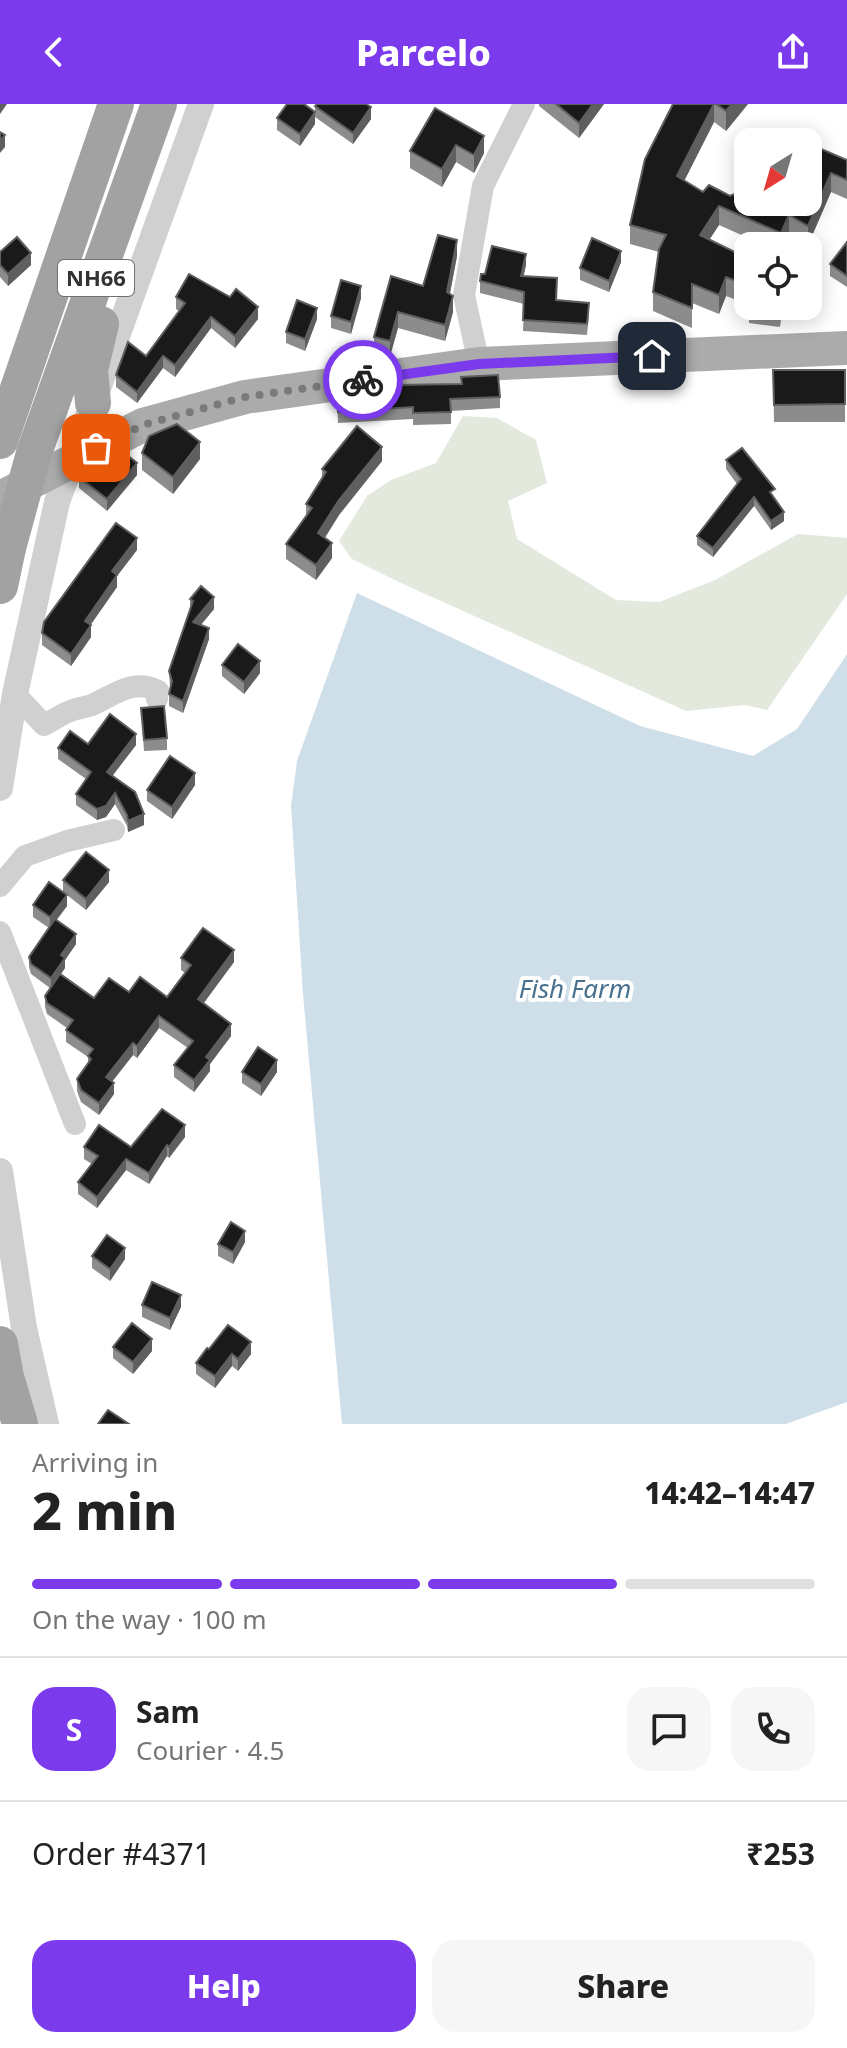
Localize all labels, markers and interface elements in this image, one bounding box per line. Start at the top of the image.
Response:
text: Parcelo [356,28,491,77]
icon: back [32,30,76,74]
icon: share [771,30,815,74]
north arrow [734,128,822,216]
map controls [734,128,822,320]
button: locate [734,232,822,320]
road number: NH66 [58,260,134,296]
pin [618,322,686,390]
icon: home [630,334,674,378]
courier [323,340,403,420]
icon: bike [341,358,385,402]
pin [62,414,130,482]
icon: bag [74,426,118,470]
water label: Fish Farm [519,970,631,1006]
text: Arriving in [32,1444,158,1480]
text: 14:42–14:47 [644,1472,815,1513]
text: 2 min [32,1474,177,1545]
text: On the way · 100 m [32,1601,266,1637]
button: chat [627,1687,711,1771]
button: phone [731,1687,815,1771]
text: Sam [136,1691,200,1732]
text: S [66,1709,82,1750]
text: Courier · 4.5 [136,1732,284,1768]
text: Order #4371 [32,1833,211,1874]
text: ₹253 [746,1833,815,1874]
button: Help [32,1940,416,2032]
button: Share [432,1940,815,2032]

